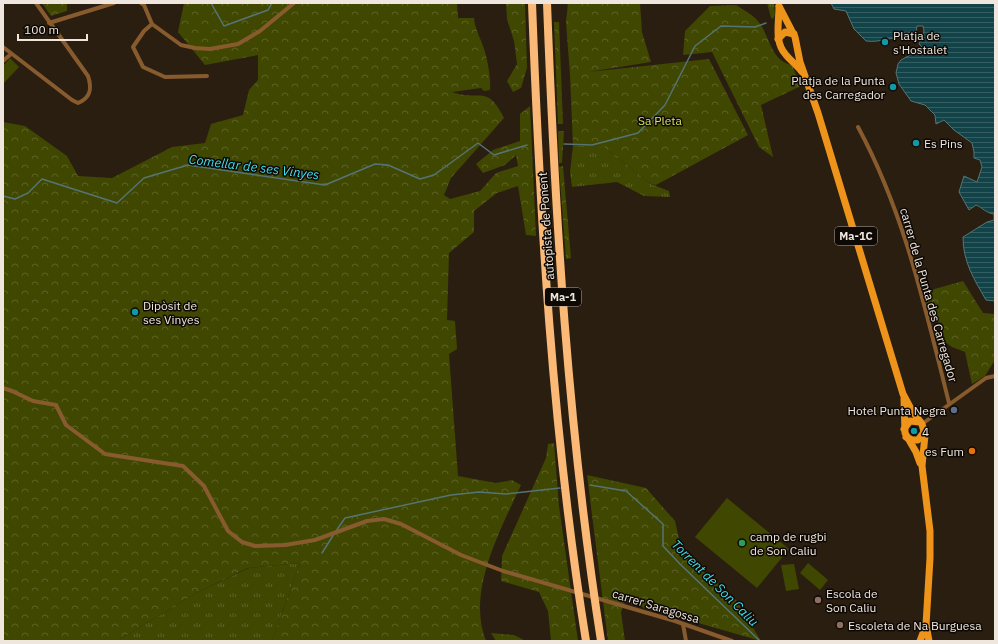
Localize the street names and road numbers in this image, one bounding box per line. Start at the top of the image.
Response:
street label: autopista de Ponent [535,172,557,280]
street label: carrer de la Punta des Carregador [897,206,961,384]
road number: Ma-1C [835,227,877,245]
road number: Ma-1 [545,288,581,306]
street label: carrer Saragossa [611,586,702,627]

